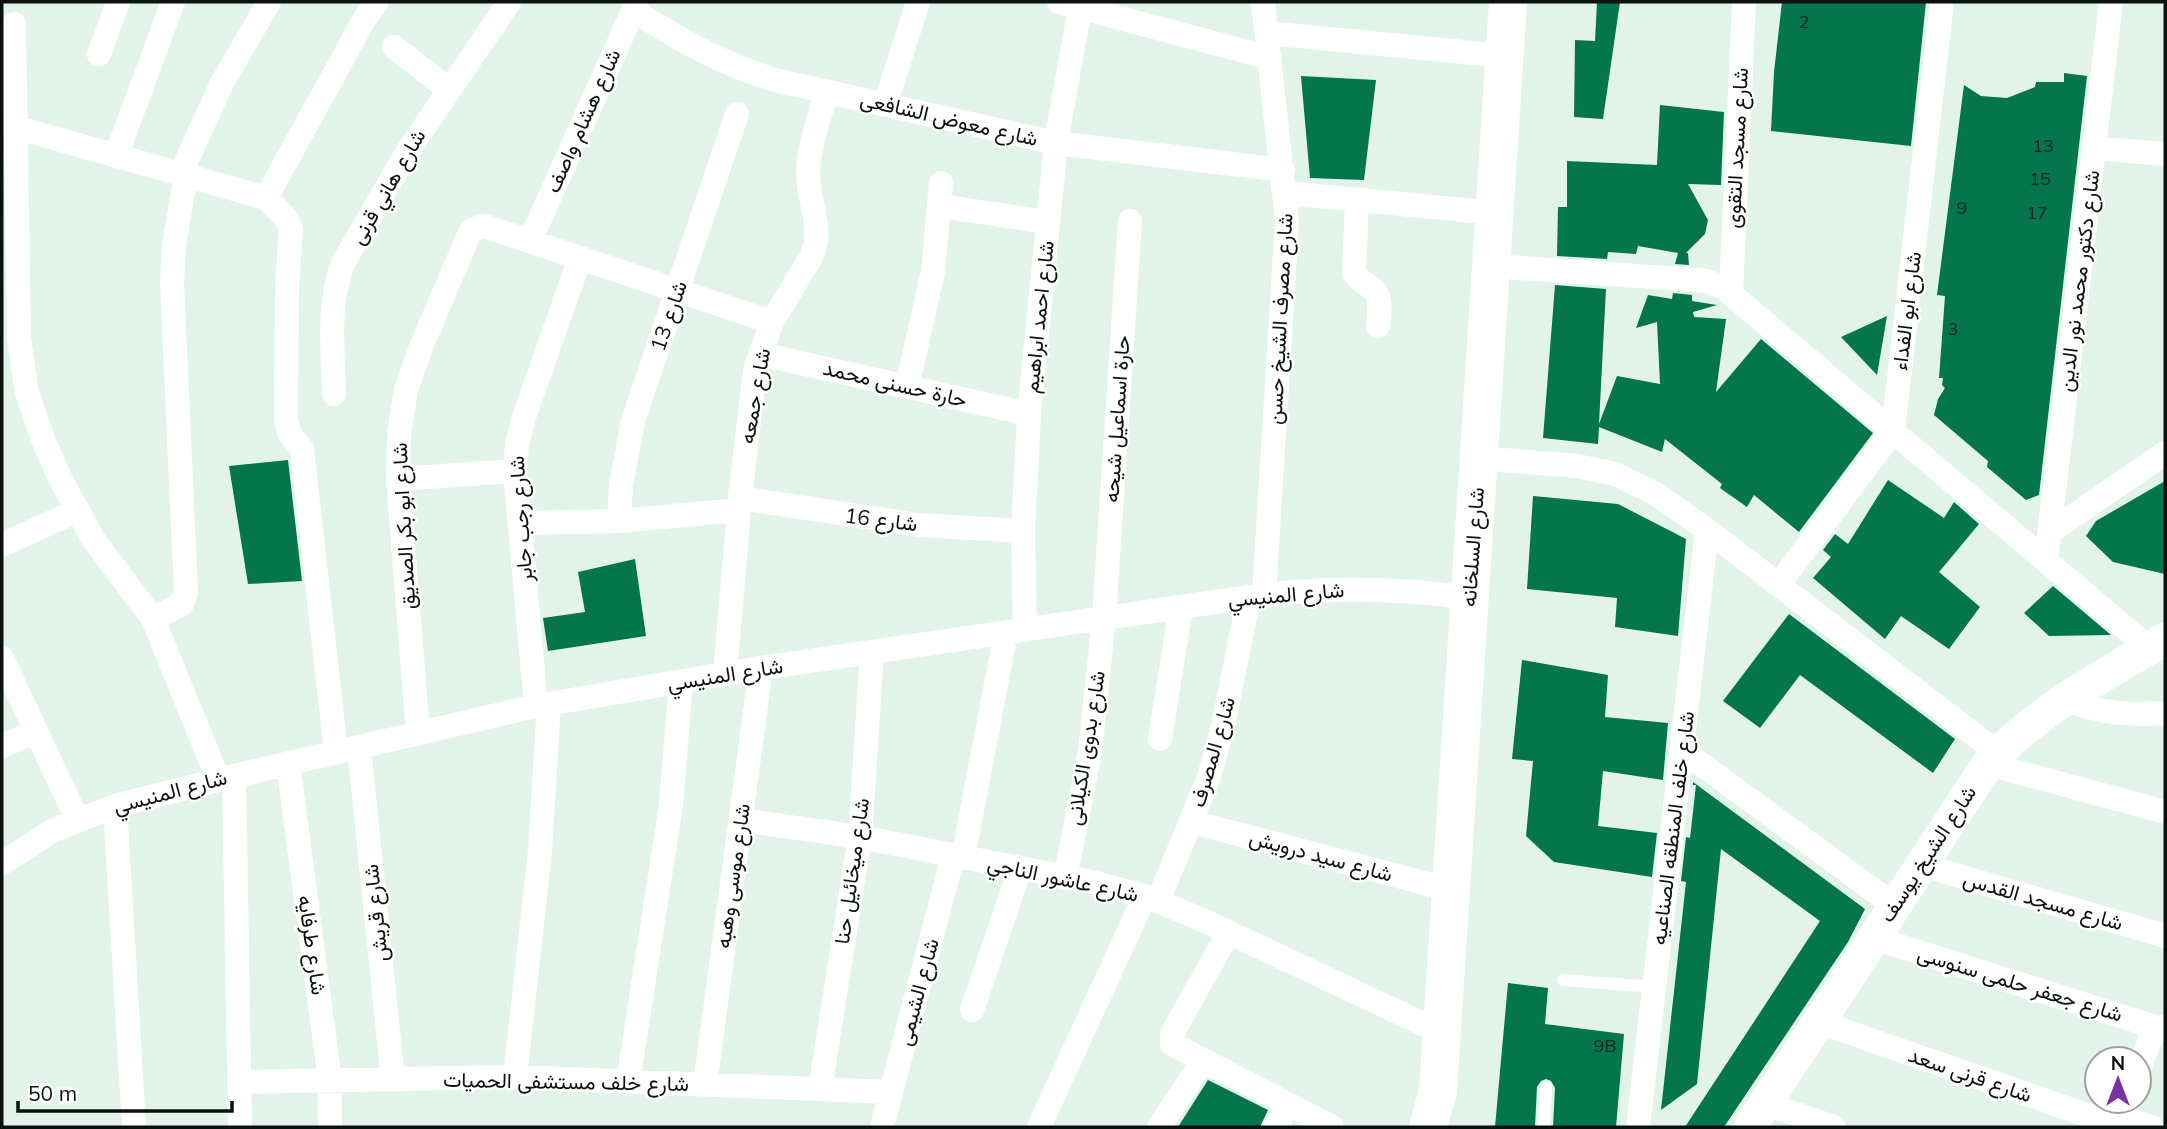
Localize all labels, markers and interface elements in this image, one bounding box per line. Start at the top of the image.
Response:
house number: 2 [1799,10,1809,33]
street label: شارع هشام واصف [539,45,627,197]
street label: شارع مسجد التقوى [1719,67,1755,229]
street label: شارع معوض الشافعى [858,85,1040,153]
street label: شارع هاني قرنى [344,124,435,251]
house number: 13 [2032,134,2054,157]
house number: 15 [2029,167,2051,190]
street label: شارع دكتور محمد نور الدين [2052,169,2106,393]
house number: 9 [1957,196,1967,219]
house number: 17 [2026,201,2048,224]
street label: شارع مصرف الشيخ حسن [1260,213,1300,425]
street label: شارع احمد ابراهيم [1017,239,1061,395]
street label: شارع ابو الفداء [1886,250,1928,372]
street label: شارع 13 [644,277,694,355]
house number: 3 [1948,317,1958,340]
street label: حارة اسماعيل شيحه [1097,334,1136,503]
street label: شارع جمعه [733,346,777,446]
street label: حارة حسنى محمد [820,354,970,413]
street label: شارع ابو بكر الصديق [386,442,422,610]
street label: شارع رجب جابر [503,455,539,584]
street label: شارع السلخانه [1455,486,1491,608]
street label: شارع 16 [843,502,919,538]
street label: شارع المنيسي [1227,576,1346,617]
street label: شارع المنيسي [665,652,785,701]
street label: شارع بدوى الكيلانى [1060,669,1112,827]
street label: شارع المصرف [1184,694,1242,810]
street label: شارع خلف المنطقه الصناعيه [1645,709,1701,947]
street label: شارع المنيسي [110,763,231,824]
street label: شارع الشيخ يوسف [1873,780,1983,928]
street label: شارع ميخائيل حنا [828,796,876,946]
street label: شارع موسى وهبه [709,802,757,950]
street label: شارع سيد درويش [1246,823,1396,889]
street label: شارع عاشور الناجي [984,849,1141,912]
street label: شارع قريش [357,863,395,963]
street label: شارع مسجد القدس [1960,865,2126,937]
street label: شارع طرفايه [291,893,333,997]
street label: شارع الشيمى [890,935,946,1049]
street label: شارع جعفر حلمى سنوسى [1914,939,2126,1029]
house number: 9B [1593,1034,1617,1057]
street label: شارع قرنى سعد [1905,1041,2035,1109]
north arrow [2083,1045,2153,1115]
text: N [2111,1051,2125,1075]
street label: شارع خلف مستشفى الحميات [443,1066,689,1098]
scale bar [18,1070,231,1114]
text: 50 m [28,1080,77,1106]

